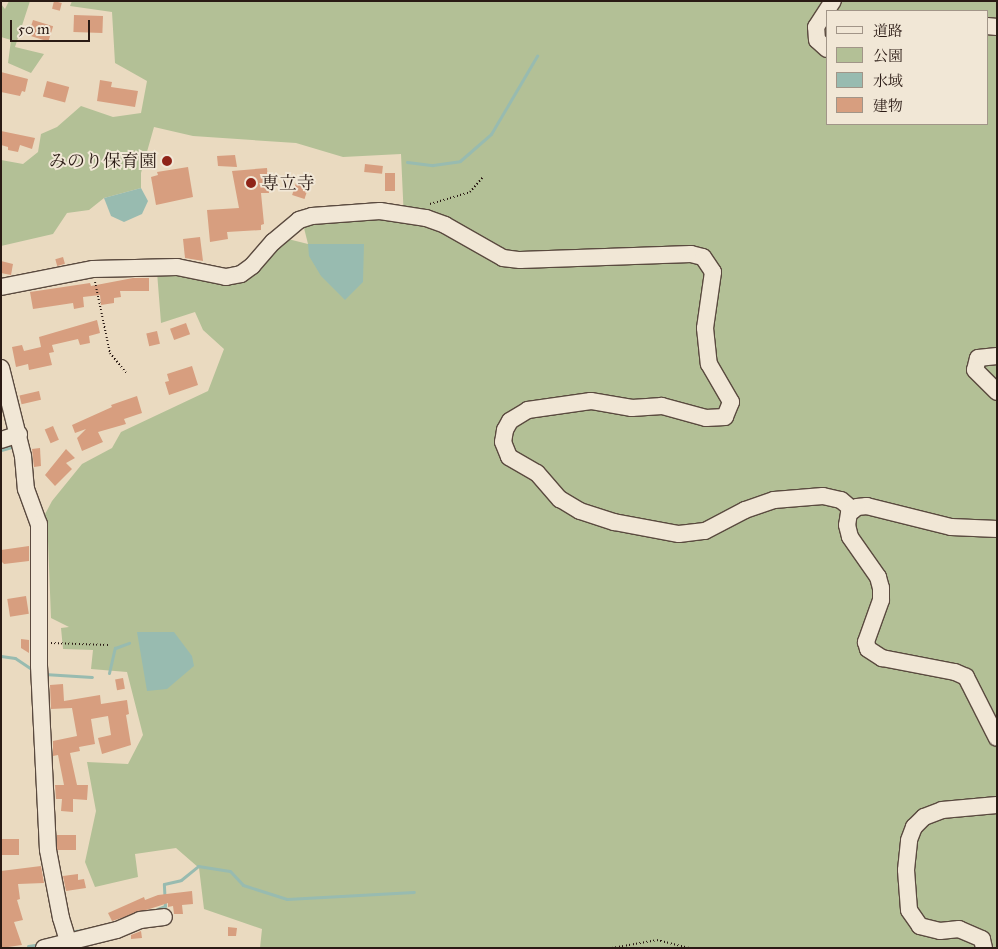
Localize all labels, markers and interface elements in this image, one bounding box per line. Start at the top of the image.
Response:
scale bar [12,10,92,42]
legend [826,10,988,125]
text: 50 m [18,20,50,38]
text: 道路 [873,22,903,40]
text: 公園 [873,47,903,65]
text: 水域 [873,72,903,90]
text: 建物 [873,97,903,115]
place label: みのり保育園 [49,150,157,172]
marker: みのり保育園 [161,155,173,167]
place label: 専立寺 [261,172,315,194]
marker: 専立寺 [245,177,257,189]

